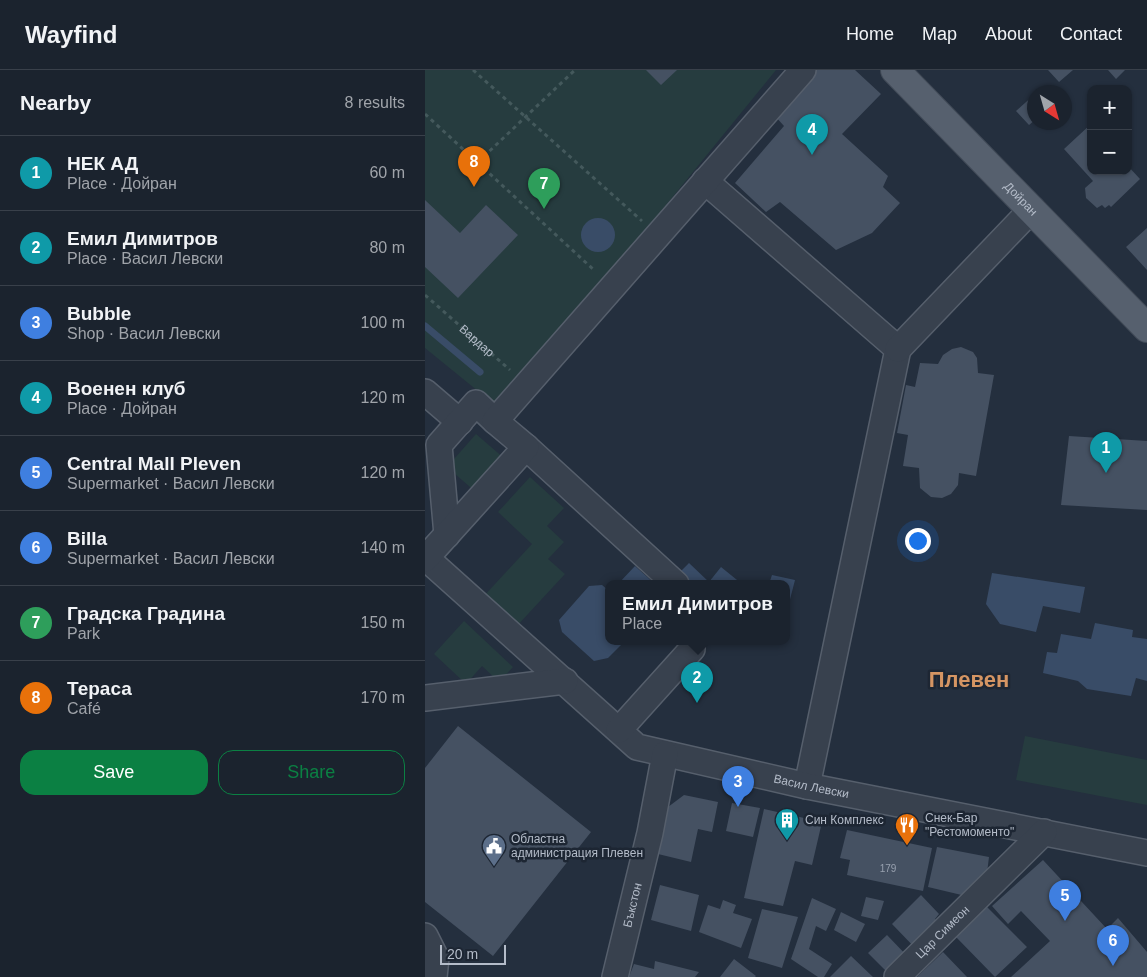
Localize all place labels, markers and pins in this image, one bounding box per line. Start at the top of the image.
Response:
pin: 4 [796,114,828,155]
pin: 8 [458,146,490,187]
pin: 7 [528,168,560,209]
pin: 1 [1090,432,1122,473]
pin: 2 [681,662,713,703]
pin: 3 [722,766,754,807]
building icon: Син Комплекс [774,807,800,841]
place label: Снек-Бар "Рестомоменто" [925,811,1014,839]
restaurant icon: Снек-Бар "Рестомоменто" [894,812,920,846]
place label: Син Комплекс [805,813,884,827]
place label: Областна администрация Плевен [511,832,643,860]
public building icon: Областна администрация Плевен [481,833,507,867]
pin: 5 [1049,880,1081,921]
pin: 6 [1097,925,1129,966]

